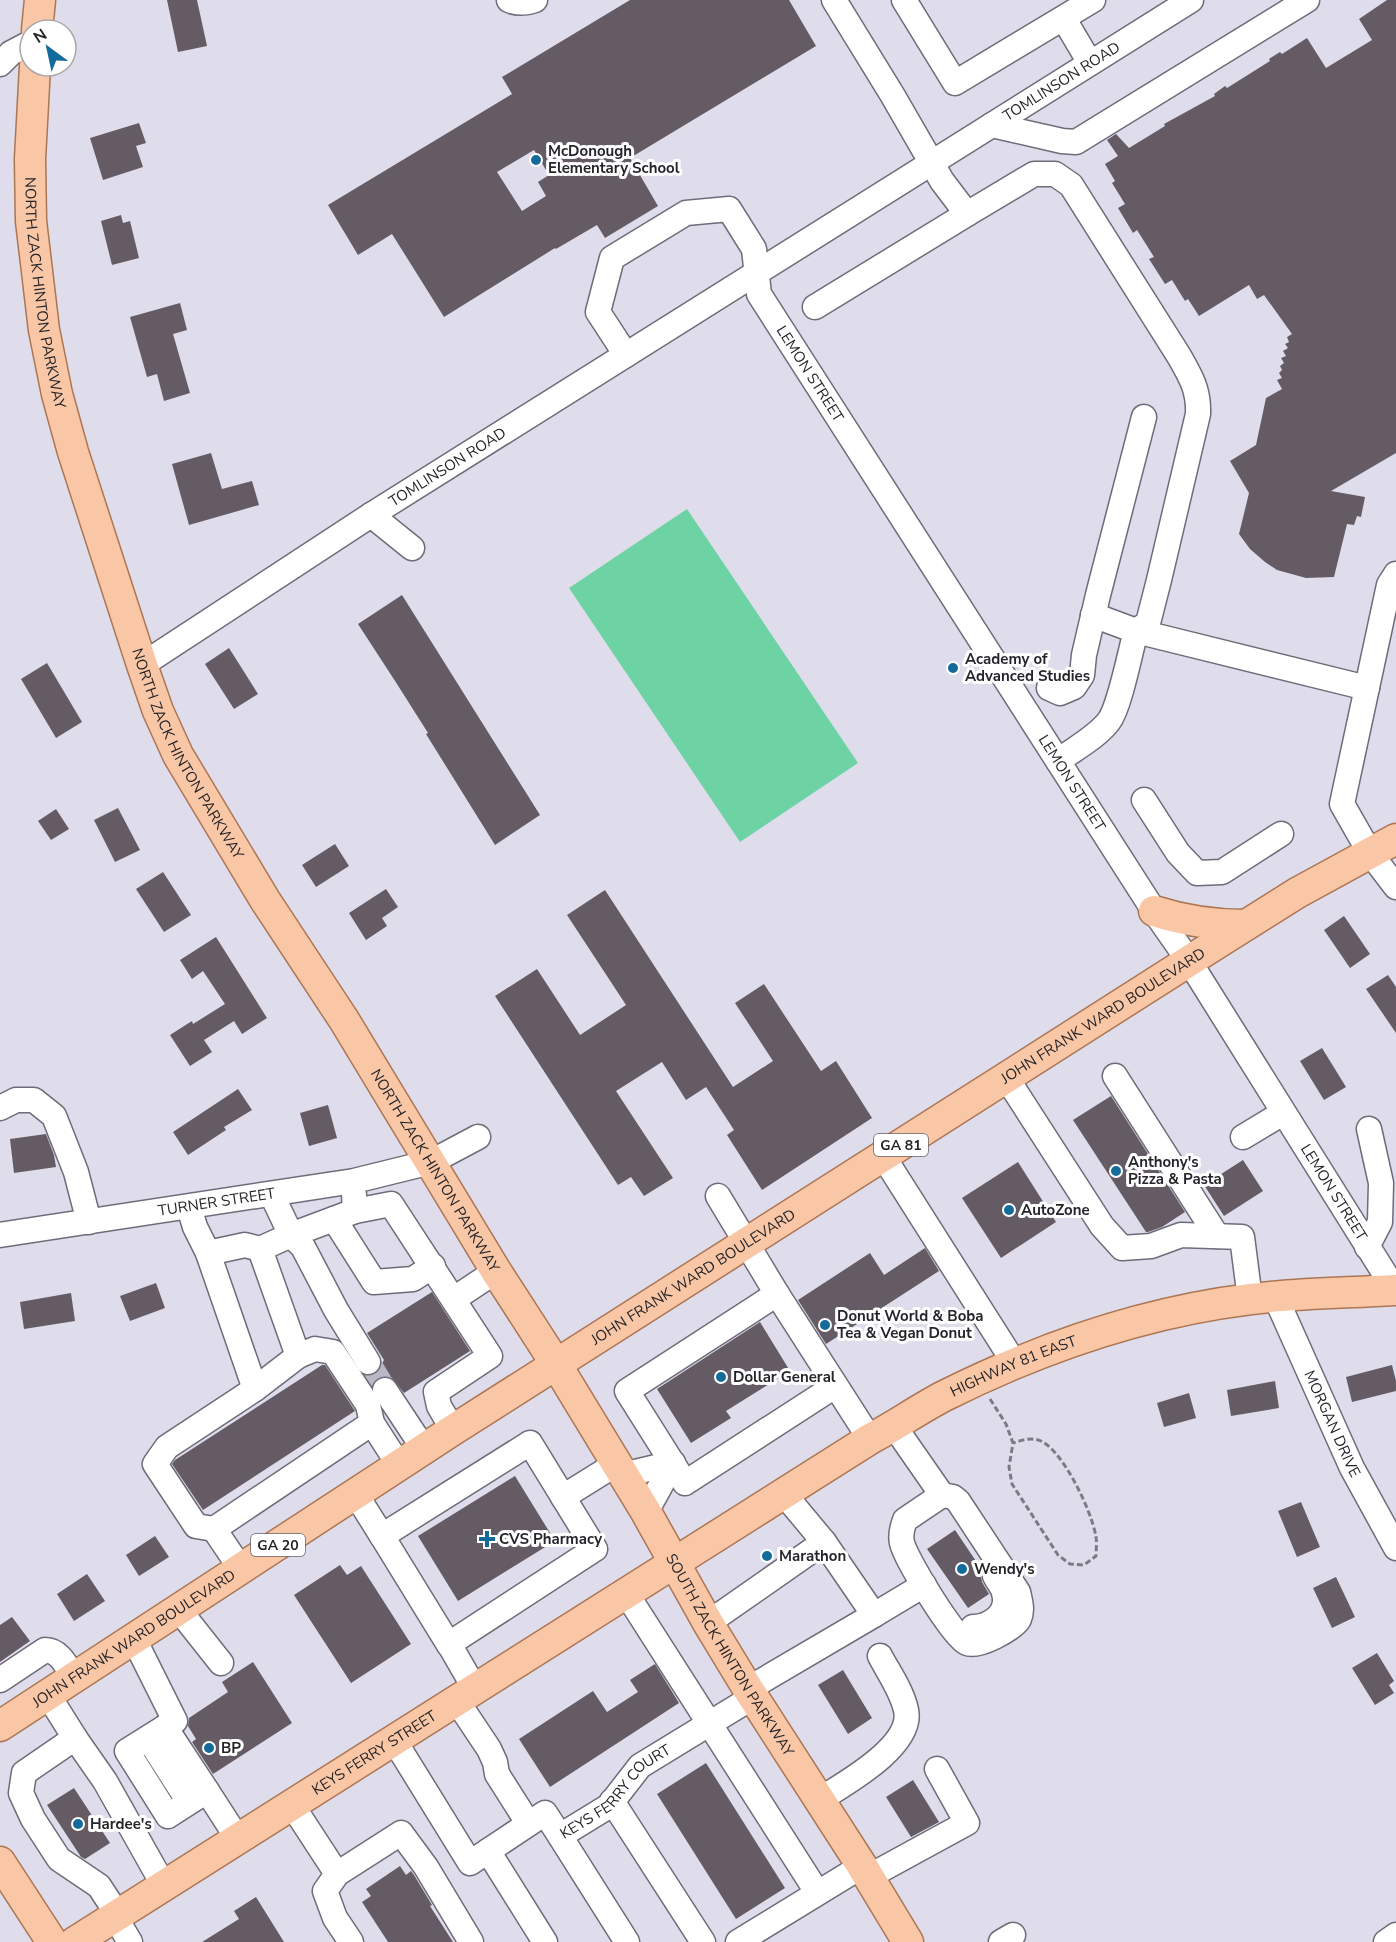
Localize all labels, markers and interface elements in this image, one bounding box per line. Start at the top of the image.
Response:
north arrow [18,18,78,78]
text: N [29,24,51,49]
street label: TOMLINSON ROAD [999,37,1124,126]
place label: McDonough Elementary School [548,141,680,178]
marker: McDonough Elementary School [529,153,543,167]
street label: NORTH ZACK HINTON PARKWAY [20,177,71,412]
street label: LEMON STREET [772,322,848,426]
street label: TOMLINSON ROAD [385,423,510,511]
street label: NORTH ZACK HINTON PARKWAY [127,646,249,864]
place label: Academy of Advanced Studies [965,649,1090,686]
marker: Academy of Advanced Studies [946,661,960,675]
street label: LEMON STREET [1034,731,1110,835]
street label: JOHN FRANK WARD BOULEVARD [996,943,1209,1089]
street label: NORTH ZACK HINTON PARKWAY [366,1065,505,1277]
road number: GA 81 [874,1134,928,1156]
street label: LEMON STREET [1296,1140,1372,1245]
place label: Anthony's Pizza & Pasta [1128,1152,1222,1189]
marker: Anthony's Pizza & Pasta [1109,1164,1123,1178]
street label: TURNER STREET [157,1183,276,1221]
place label: AutoZone [1021,1200,1090,1220]
marker: AutoZone [1002,1203,1016,1217]
street label: JOHN FRANK WARD BOULEVARD [586,1204,799,1350]
place label: Donut World & Boba Tea & Vegan Donut [837,1306,983,1343]
marker: Donut World & Boba Tea & Vegan Donut [818,1318,832,1332]
street label: HIGHWAY 81 EAST [947,1331,1079,1401]
place label: Dollar General [733,1367,836,1387]
street label: MORGAN DRIVE [1300,1367,1365,1481]
marker: Dollar General [714,1370,728,1384]
place label: CVS Pharmacy [499,1529,602,1549]
marker: CVS Pharmacy [480,1532,494,1546]
road number: GA 20 [251,1534,305,1556]
place label: Marathon [779,1546,846,1566]
marker: Marathon [760,1549,774,1563]
street label: SOUTH ZACK HINTON PARKWAY [661,1550,799,1761]
place label: Wendy's [974,1559,1035,1579]
marker: Wendy's [955,1562,969,1576]
street label: JOHN FRANK WARD BOULEVARD [28,1565,239,1713]
street label: KEYS FERRY STREET [308,1706,440,1800]
place label: BP [221,1738,241,1758]
street label: KEYS FERRY COURT [556,1740,674,1844]
marker: BP [202,1741,216,1755]
place label: Hardee's [90,1814,152,1834]
marker: Hardee's [71,1817,85,1831]

